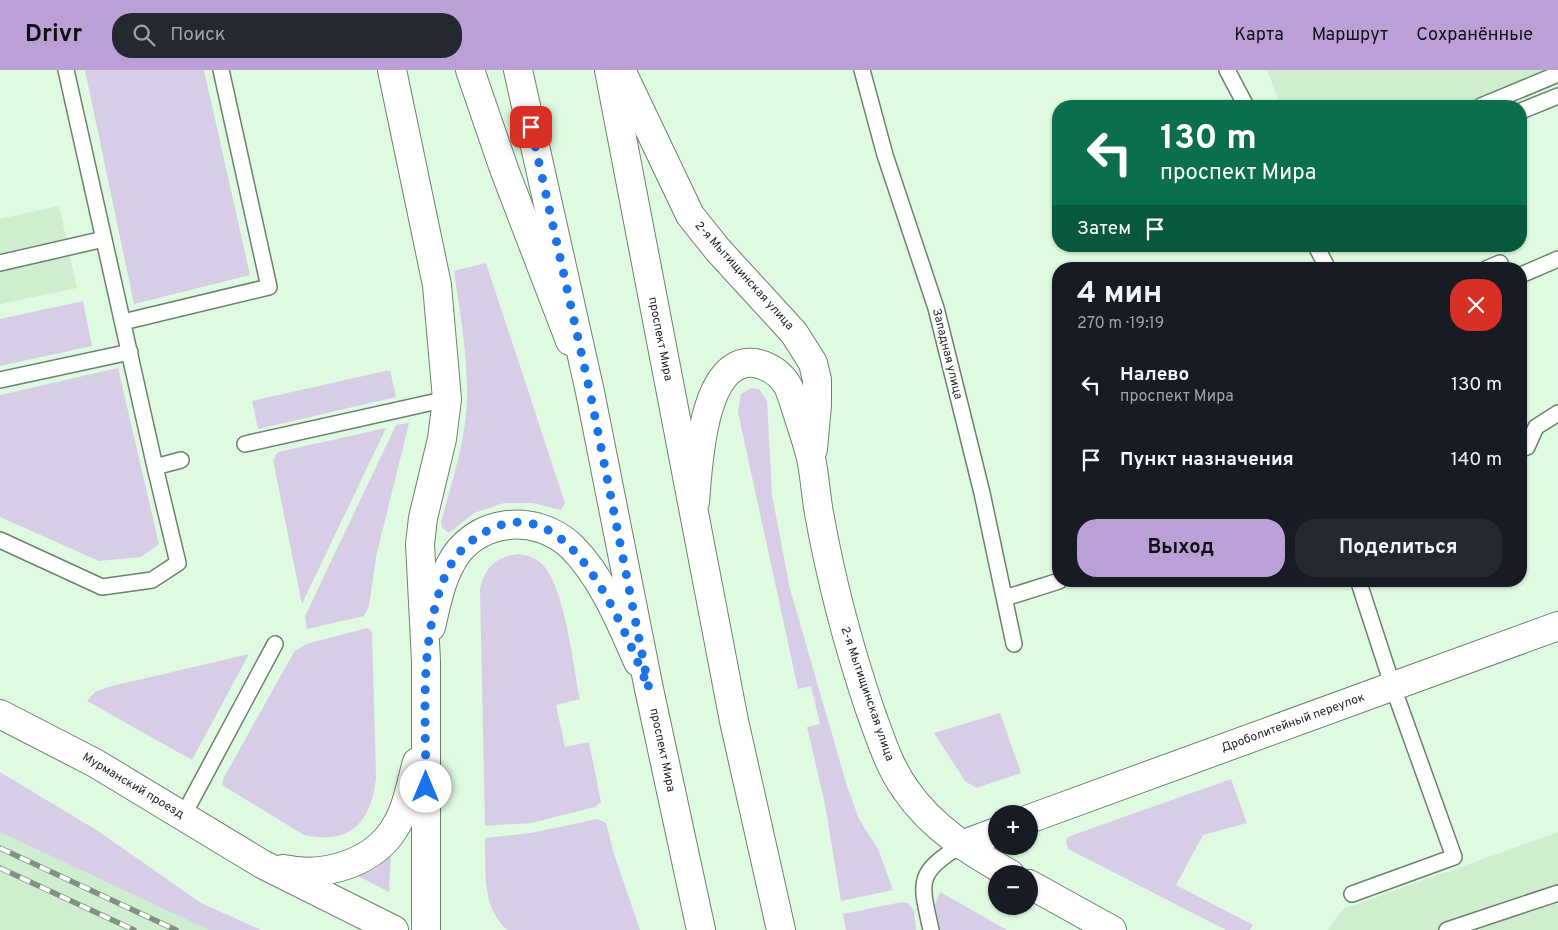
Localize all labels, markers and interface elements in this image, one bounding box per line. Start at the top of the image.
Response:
search box [112,13,462,58]
text: Drivr [25,20,82,50]
icon: search [130,21,158,49]
text: Поиск [170,23,226,47]
text: Карта [1234,24,1284,47]
text: Маршрут [1312,24,1388,47]
text: Сохранённые [1416,24,1533,47]
pin [510,106,552,148]
icon: arrive [517,113,545,141]
text: 130 m [1160,117,1257,161]
icon: left [1077,120,1142,185]
text: проспект Мира [1160,160,1316,187]
icon: arrive [1141,215,1169,243]
text: Затем [1077,217,1131,241]
street label: 2-я Мытищинская улица [691,218,797,334]
text: 4 мин [1077,276,1162,313]
button: close [1450,279,1502,331]
street label: проспект Мира [644,296,676,382]
street label: Западная улица [928,307,966,401]
text: 270 m · 19:19 [1077,314,1164,334]
text: Налево [1120,363,1189,387]
icon: left [1077,371,1105,399]
text: 130 m [1451,373,1502,397]
text: проспект Мира [1120,387,1234,407]
icon: arrive [1077,446,1105,474]
text: Пункт назначения [1120,448,1294,472]
text: 140 m [1451,448,1502,472]
button: Выход [1077,519,1285,577]
button: Поделиться [1295,519,1502,577]
street label: 2-я Мытищинская улица [836,625,898,763]
street label: Дроболитейный переулок [1219,689,1367,756]
street label: проспект Мира [645,707,679,793]
street label: Мурманский проезд [79,749,187,823]
position arrow [399,760,451,812]
map controls [988,805,1038,915]
button: + [988,805,1038,855]
button: − [988,865,1038,915]

